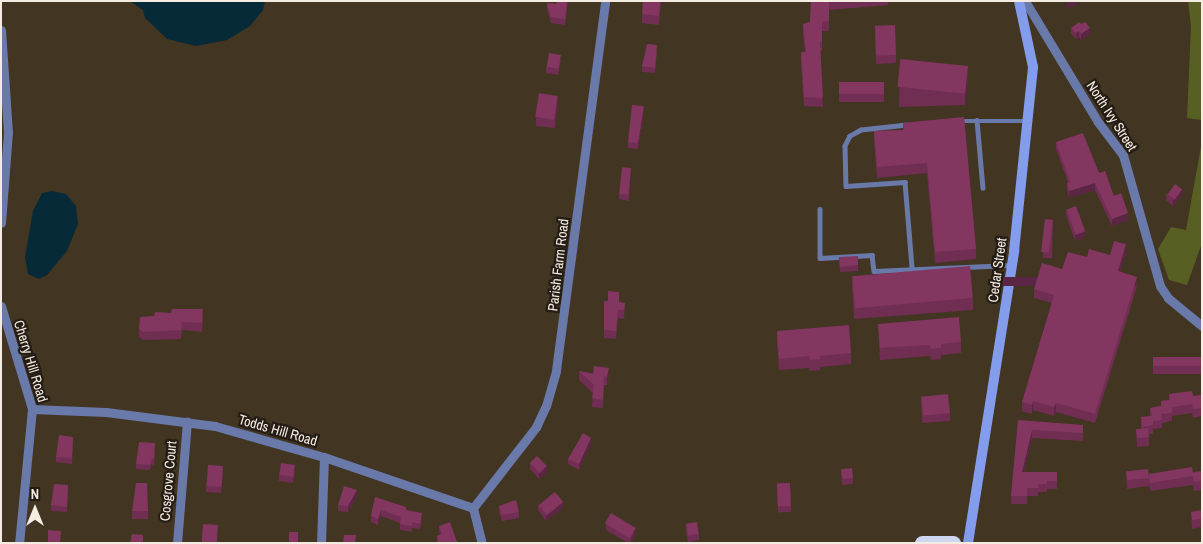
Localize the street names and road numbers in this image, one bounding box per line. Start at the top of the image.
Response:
street label: North Ivy Street [1083,78,1141,154]
street label: Parish Farm Road [544,218,572,312]
street label: Cedar Street [984,237,1010,303]
street label: Cherry Hill Road [11,318,51,404]
street label: Todds Hill Road [237,411,319,449]
street label: Cosgrove Court [156,440,180,522]

